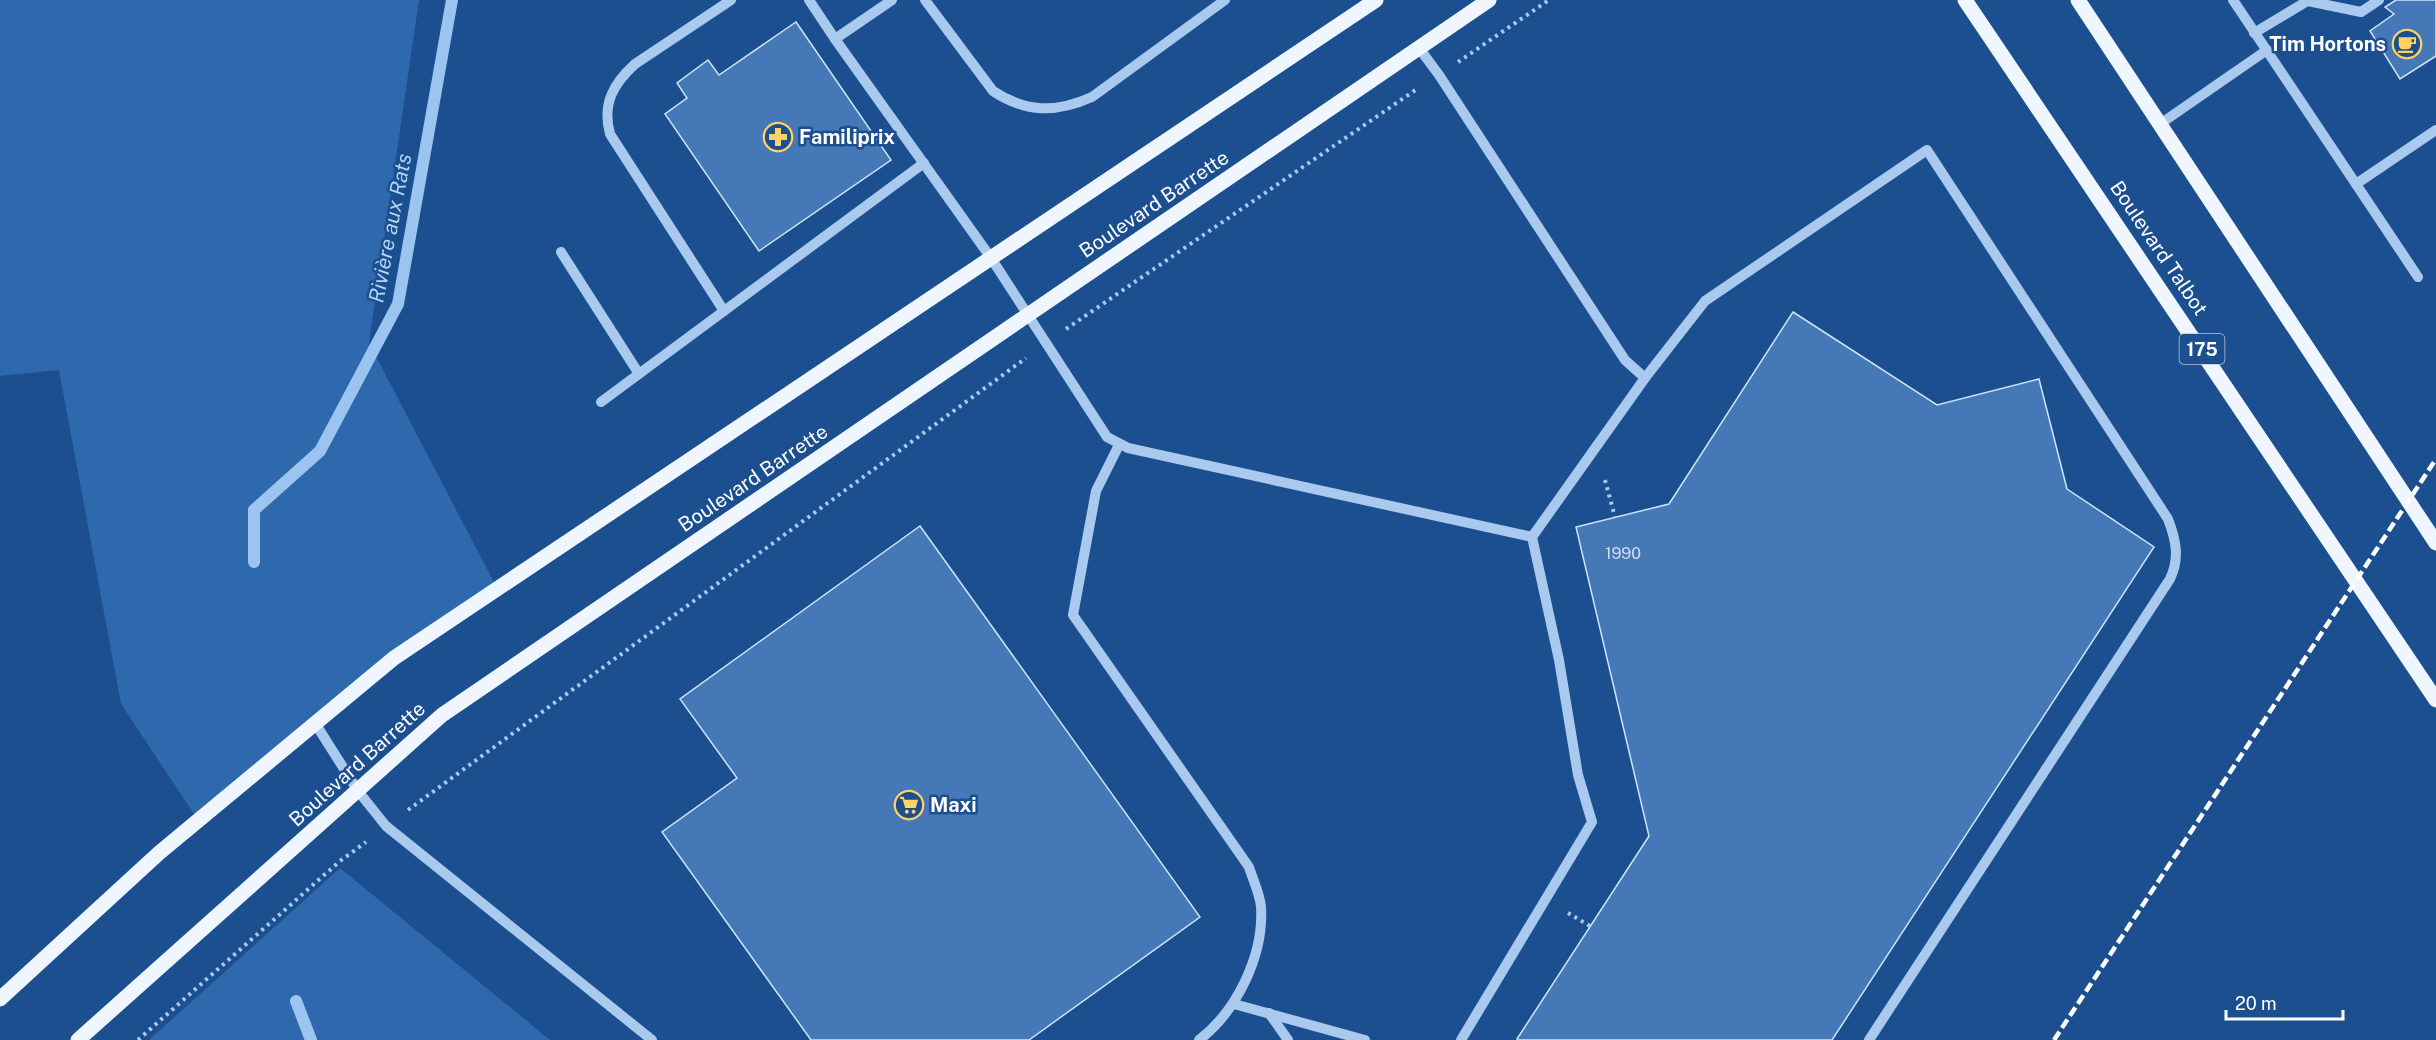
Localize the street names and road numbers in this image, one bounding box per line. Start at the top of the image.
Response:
street label: Boulevard Barrette [1075,145,1233,263]
street label: Boulevard Talbot [2105,176,2213,320]
road number: 175 [2180,334,2224,364]
street label: Boulevard Barrette [674,419,832,537]
street label: Boulevard Barrette [284,697,430,831]

